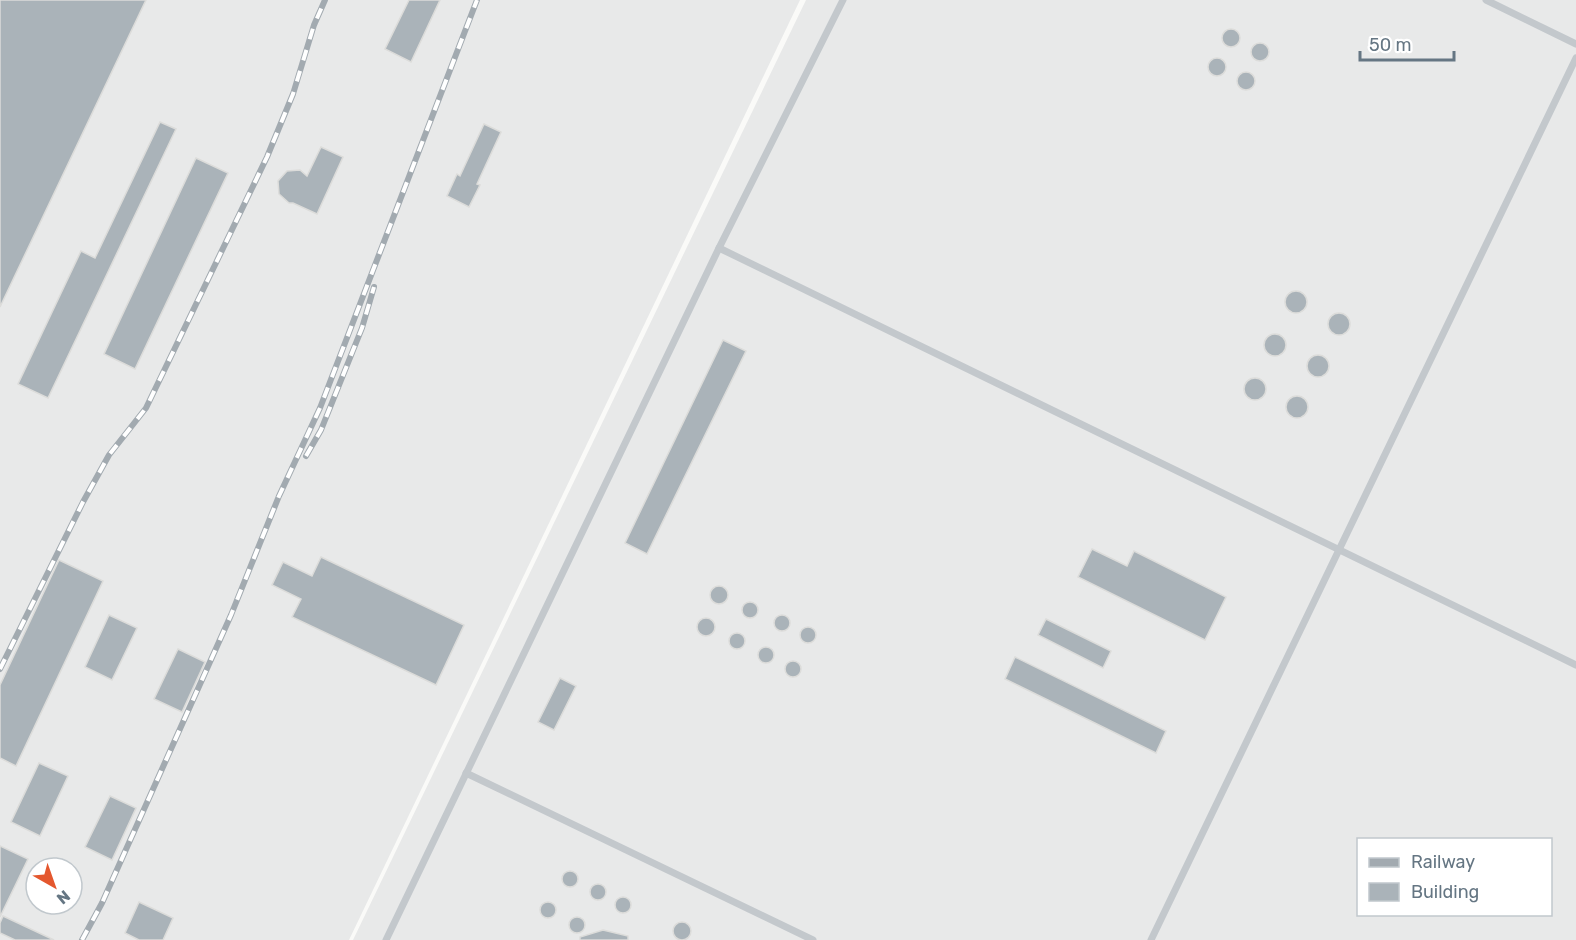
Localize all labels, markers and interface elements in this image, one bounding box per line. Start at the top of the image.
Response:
scale bar [1360,24,1454,62]
text: 50 m [1369,34,1412,56]
legend [1357,838,1552,916]
text: Railway [1411,851,1475,873]
north arrow [24,856,84,916]
text: Building [1411,881,1479,903]
text: N [53,886,74,908]

